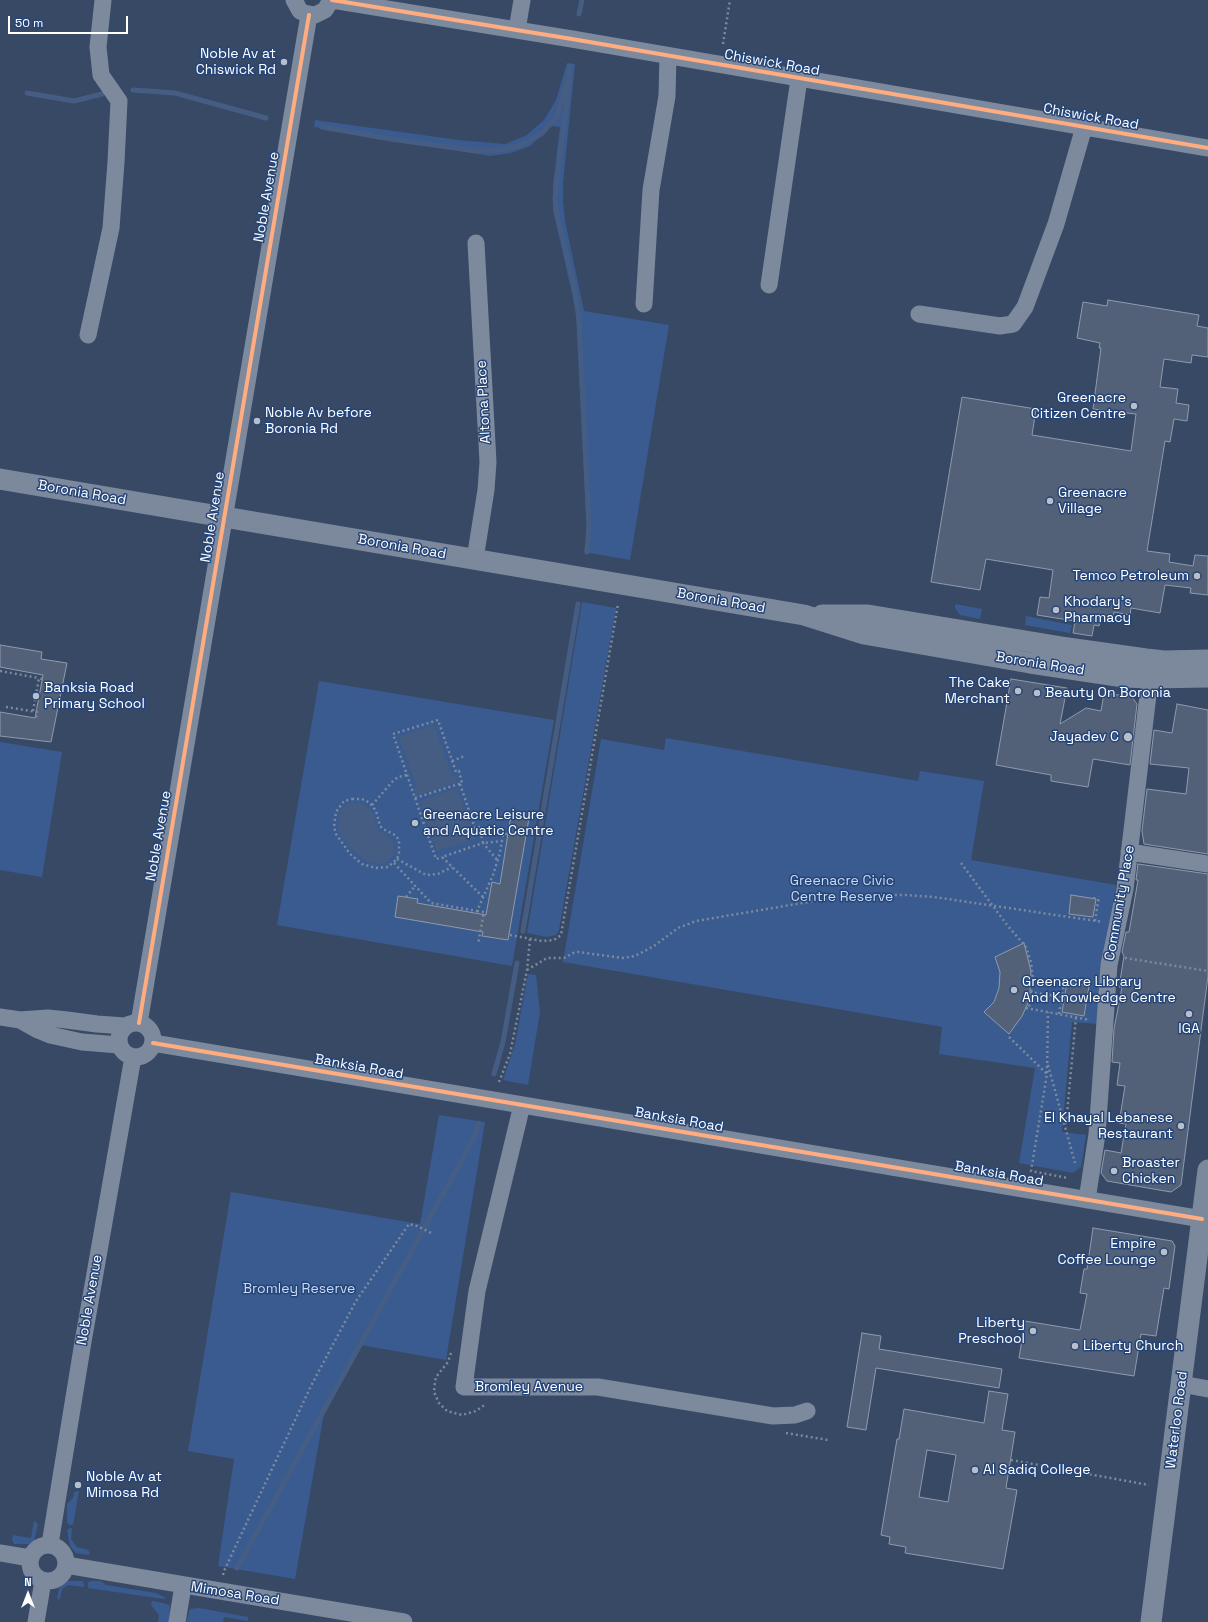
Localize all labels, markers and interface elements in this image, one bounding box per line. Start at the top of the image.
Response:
scale bar [10,8,130,34]
text: 50 m [15,15,43,31]
place label: Noble Av at Chiswick Rd [196,46,276,78]
street label: Chiswick Road [723,46,821,80]
marker: Noble Av at Chiswick Rd [279,57,289,67]
street label: Chiswick Road [1042,100,1140,134]
street label: Noble Avenue [251,150,283,244]
street label: Altona Place [473,360,495,444]
place label: Greenacre Citizen Centre [1031,390,1126,422]
marker: Greenacre Citizen Centre [1129,401,1139,411]
place label: Noble Av before Boronia Rd [265,405,372,438]
marker: Noble Av before Boronia Rd [252,416,262,426]
street label: Noble Avenue [198,470,228,564]
street label: Boronia Road [36,477,128,509]
place label: Greenacre Village [1058,485,1127,518]
marker: Greenacre Village [1045,496,1055,506]
street label: Boronia Road [356,531,448,563]
place label: Temco Petroleum [1073,568,1189,584]
marker: Temco Petroleum [1192,571,1202,581]
street label: Boronia Road [675,585,767,617]
place label: Khodary's Pharmacy [1064,594,1132,626]
marker: Khodary's Pharmacy [1051,605,1061,615]
street label: Boronia Road [994,649,1086,679]
place label: The Cake Merchant [945,675,1010,708]
place label: Banksia Road Primary School [44,680,145,712]
place label: Beauty On Boronia [1045,685,1171,701]
marker: The Cake Merchant [1013,686,1023,696]
marker: Beauty On Boronia [1032,688,1042,698]
marker: Banksia Road Primary School [31,691,41,701]
place label: Jayadev C [1050,729,1119,745]
marker: Jayadev C [1122,731,1134,743]
street label: Noble Avenue [143,789,175,883]
place label: Greenacre Leisure and Aquatic Centre [423,807,554,840]
marker: Greenacre Leisure and Aquatic Centre [410,818,420,828]
street label: Community Place [1102,844,1138,962]
park label: Greenacre Civic Centre Reserve [790,873,894,906]
place label: Greenacre Library And Knowledge Centre [1022,974,1176,1006]
marker: Greenacre Library And Knowledge Centre [1009,985,1019,995]
marker: IGA [1184,1009,1194,1019]
place label: IGA [1178,1021,1200,1037]
street label: Banksia Road [313,1051,405,1083]
street label: Banksia Road [633,1104,725,1136]
place label: El Khayal Lebanese Restaurant [1044,1110,1173,1142]
marker: El Khayal Lebanese Restaurant [1176,1121,1186,1131]
place label: Broaster Chicken [1122,1155,1180,1188]
street label: Banksia Road [953,1158,1045,1190]
marker: Broaster Chicken [1109,1166,1119,1176]
place label: Empire Coffee Lounge [1057,1236,1156,1268]
marker: Empire Coffee Lounge [1159,1247,1169,1257]
street label: Noble Avenue [74,1253,106,1347]
park label: Bromley Reserve [243,1281,355,1297]
place label: Liberty Preschool [958,1315,1025,1348]
marker: Liberty Preschool [1028,1326,1038,1336]
place label: Liberty Church [1083,1338,1183,1354]
marker: Liberty Church [1070,1341,1080,1351]
street label: Waterloo Road [1163,1370,1191,1470]
street label: Bromley Avenue [475,1379,583,1395]
place label: Al Sadiq College [983,1462,1090,1478]
marker: Al Sadiq College [970,1465,980,1475]
place label: Noble Av at Mimosa Rd [86,1469,162,1502]
marker: Noble Av at Mimosa Rd [73,1480,83,1490]
north arrow [8,1574,48,1614]
text: N [24,1575,32,1589]
street label: Mimosa Road [189,1579,281,1609]

